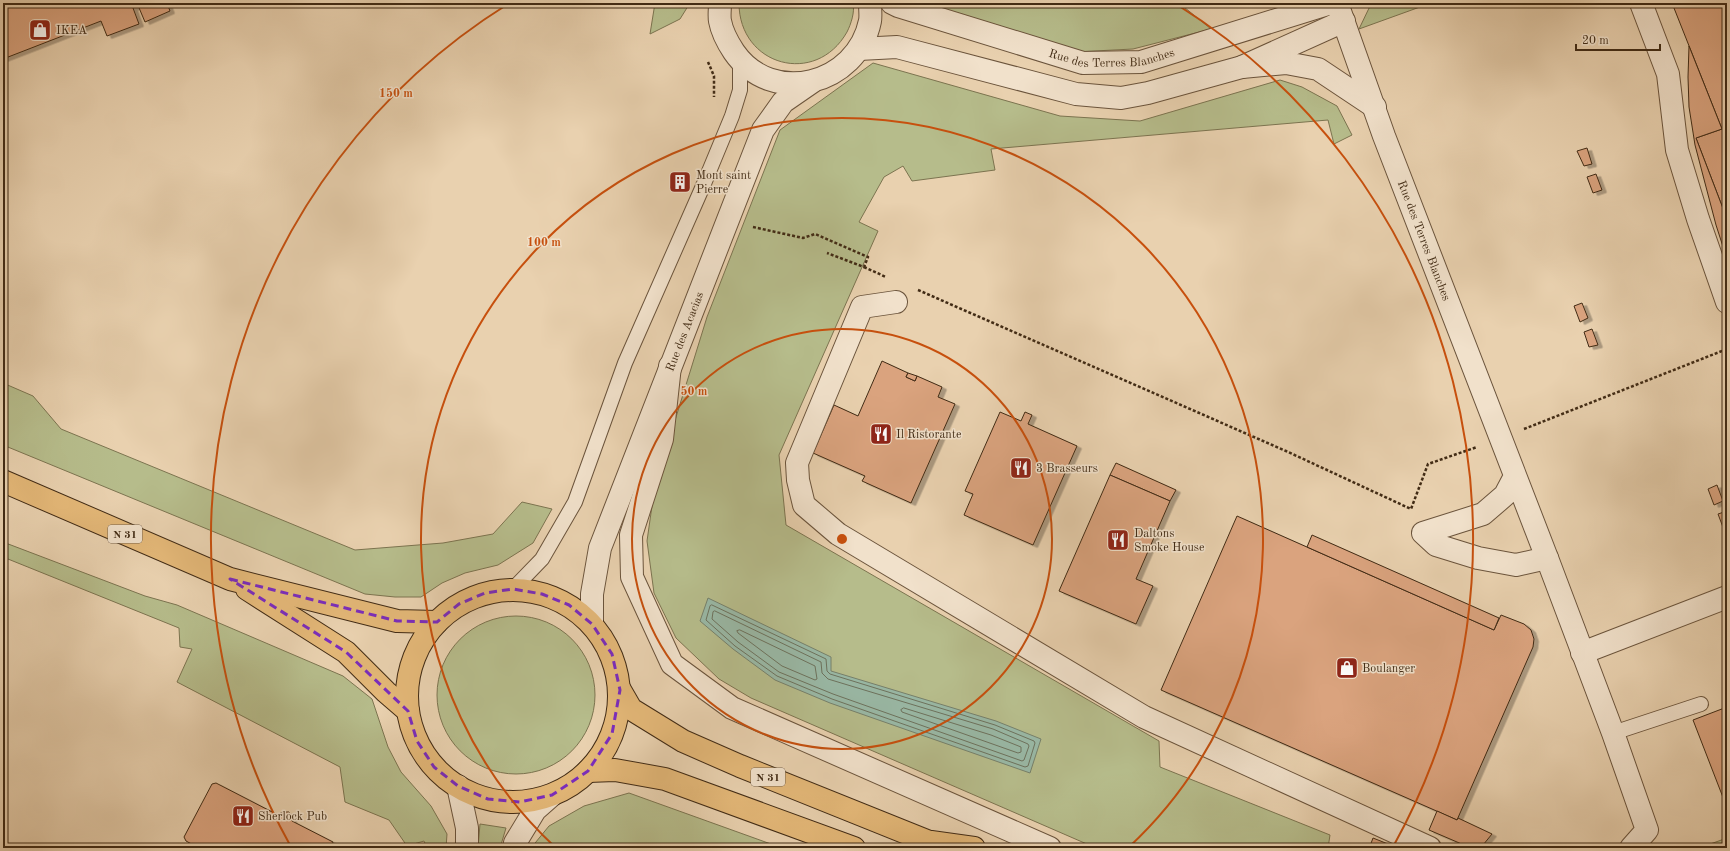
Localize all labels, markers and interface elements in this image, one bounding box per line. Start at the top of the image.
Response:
shop icon: IKEA [27,17,53,43]
place label: IKEA [56,25,87,37]
scale bar [1576,26,1660,52]
text: 20 m [1582,35,1609,47]
street label: Rue des Terres Blanches [1047,47,1176,70]
text: 150 m [379,87,413,100]
building icon: Mont saint Pierre [667,169,693,195]
place label: Mont saint Pierre [696,170,751,196]
street label: Rue des Terres Blanches [1395,179,1452,303]
text: 100 m [527,237,561,249]
street label: Rue des Acacias [664,290,706,373]
text: 50 m [681,385,708,398]
restaurant icon: Il Ristorante [868,421,894,447]
place label: Il Ristorante [896,429,962,441]
restaurant icon: 3 Brasseurs [1008,455,1034,481]
place label: 3 Brasseurs [1036,463,1098,475]
road number: N 31 [108,525,142,543]
restaurant icon: Daltons Smoke House [1105,527,1131,553]
place label: Daltons Smoke House [1134,528,1205,554]
centre of rings [835,532,849,546]
shop icon: Boulanger [1334,655,1360,681]
place label: Boulanger [1362,663,1415,675]
road number: N 31 [751,768,785,786]
restaurant icon: Sherlock Pub [230,803,256,829]
place label: Sherlock Pub [258,811,327,823]

